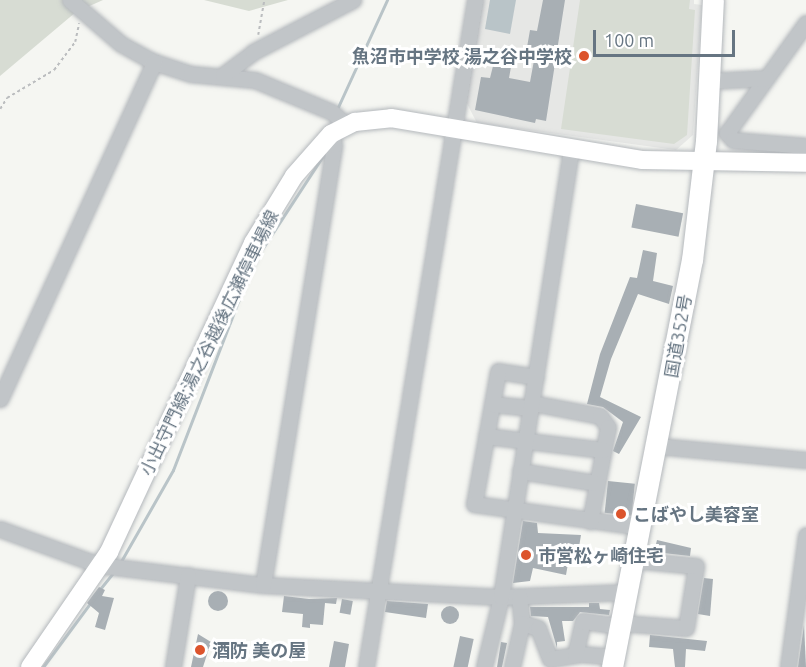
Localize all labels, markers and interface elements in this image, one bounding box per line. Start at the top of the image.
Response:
scale bar [596,18,738,56]
text: 100 m [604,30,654,50]
place label: 魚沼市中学校 湯之谷中学校 [352,45,572,67]
marker: 魚沼市中学校 湯之谷中学校 [577,49,591,63]
street label: 小出守門線;湯之谷越後広瀬停車場線 [135,207,283,479]
street label: 国道352号 [660,293,696,379]
place label: こばやし美容室 [633,503,759,525]
marker: こばやし美容室 [614,507,628,521]
place label: 市営松ヶ崎住宅 [538,544,664,566]
marker: 市営松ヶ崎住宅 [519,548,533,562]
place label: 酒防 美の屋 [212,639,306,661]
marker: 酒防 美の屋 [193,643,207,657]

